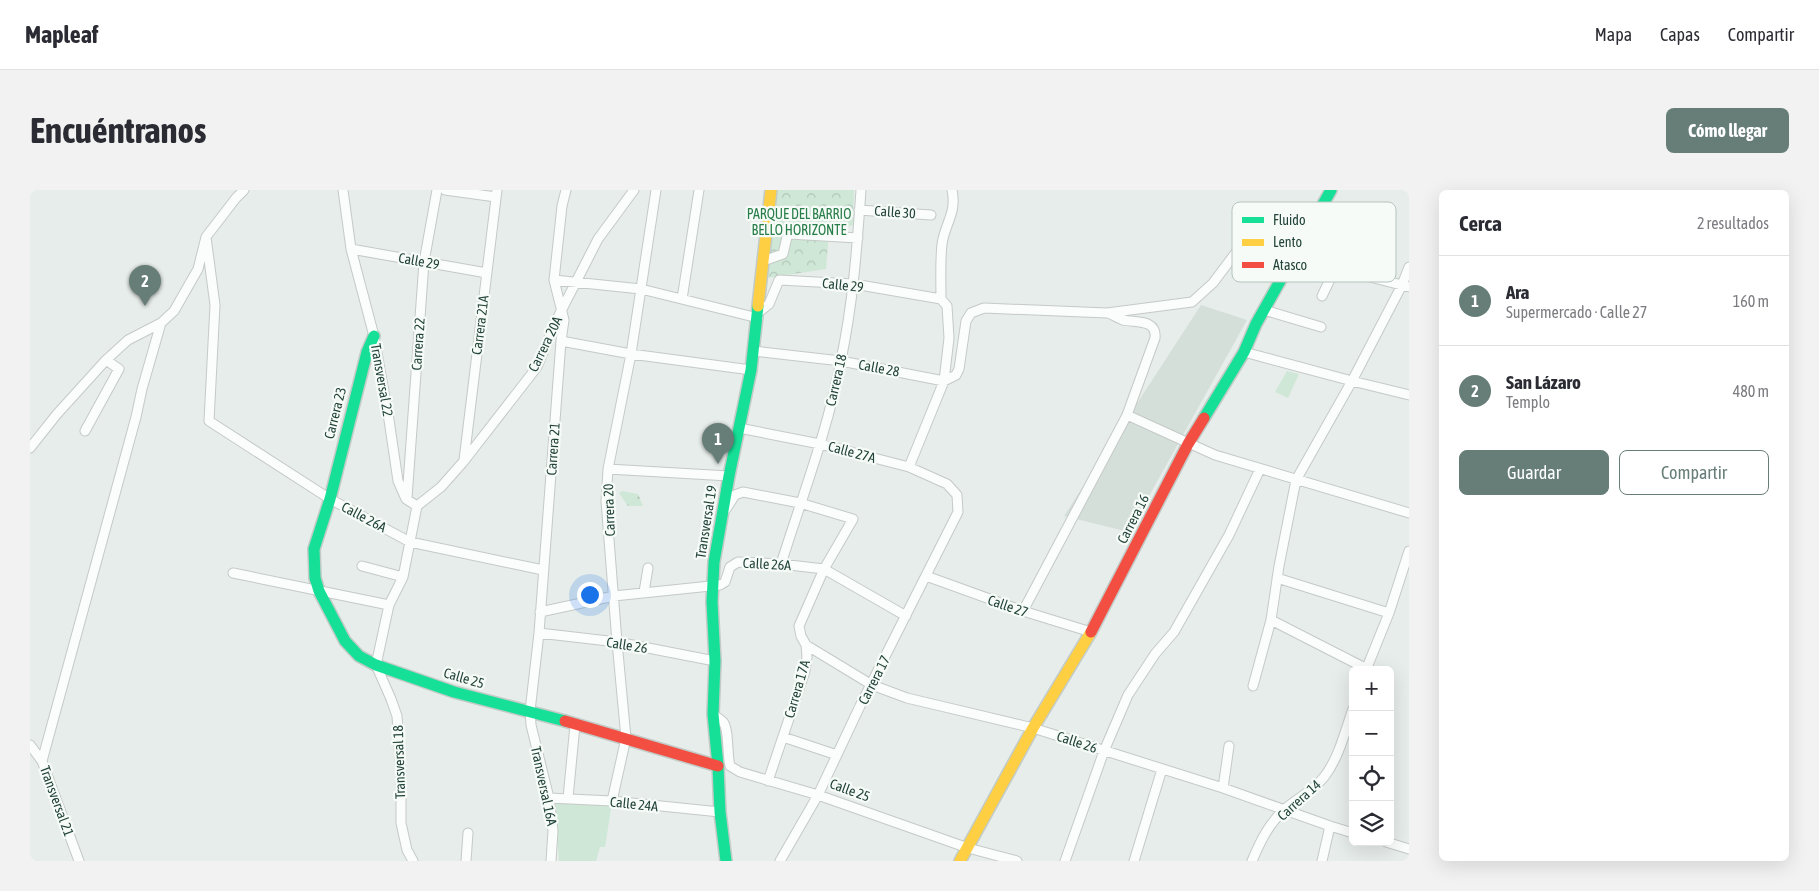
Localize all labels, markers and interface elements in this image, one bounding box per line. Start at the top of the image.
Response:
text: Mapleaf [25,21,98,48]
text: Mapa [1595,24,1632,45]
text: Capas [1660,24,1700,45]
text: Compartir [1728,24,1794,45]
button: Cómo llegar [1666,108,1789,153]
text: Encuéntranos [30,110,206,150]
legend [1232,202,1396,282]
street label: Calle 30 [874,203,917,221]
park label: PARQUE DEL BARRIO BELLO HORIZONTE [747,206,851,238]
text: Cerca [1459,211,1502,235]
text: Fluido [1273,212,1306,228]
text: 2 resultados [1697,214,1769,232]
text: Lento [1273,234,1302,250]
street label: Calle 29 [397,250,441,272]
text: Atasco [1273,257,1307,273]
pin: 2 [129,265,161,306]
street label: Calle 29 [822,275,864,295]
text: Ara [1506,281,1529,303]
text: 1 [1471,292,1479,310]
text: 160 m [1733,292,1769,310]
street label: Carrera 21A [468,294,492,356]
text: Supermercado · Calle 27 [1506,303,1647,321]
street label: Carrera 20A [525,314,565,374]
street label: Carrera 22 [408,317,428,371]
street label: Transversal 22 [368,342,396,418]
street label: Carrera 18 [822,352,850,408]
street label: Calle 28 [857,356,901,380]
text: San Lázaro [1506,371,1581,393]
text: 2 [1471,382,1479,400]
text: 480 m [1733,382,1769,400]
street label: Carrera 23 [321,385,349,441]
text: Templo [1506,393,1550,411]
street label: Carrera 21 [543,422,563,476]
pin: 1 [702,423,734,464]
street label: Calle 27A [827,438,878,466]
button: Guardar [1459,450,1609,495]
button: Compartir [1619,450,1769,495]
street label: Carrera 20 [600,483,618,537]
street label: Transversal 19 [692,484,720,560]
street label: Carrera 16 [1114,491,1152,546]
street label: Calle 26A [339,499,389,535]
street label: Calle 26A [742,555,792,573]
your location [577,582,603,608]
street label: Calle 27 [986,592,1030,620]
street label: Calle 26 [605,634,649,656]
street label: Carrera 17 [855,653,893,707]
street label: Carrera 17A [781,658,813,720]
street label: Calle 25 [442,665,486,691]
map controls [1349,666,1394,846]
button: + [1349,666,1394,711]
button: − [1349,711,1394,756]
street label: Transversal 18 [390,724,408,799]
street label: Calle 26 [1055,728,1100,756]
street label: Transversal 16A [528,745,560,827]
button: locate [1349,756,1394,801]
street label: Transversal 21 [37,764,77,838]
street label: Calle 25 [828,775,872,805]
street label: Carrera 14 [1274,776,1324,824]
street label: Calle 24A [609,794,659,814]
button: layers [1349,801,1394,846]

